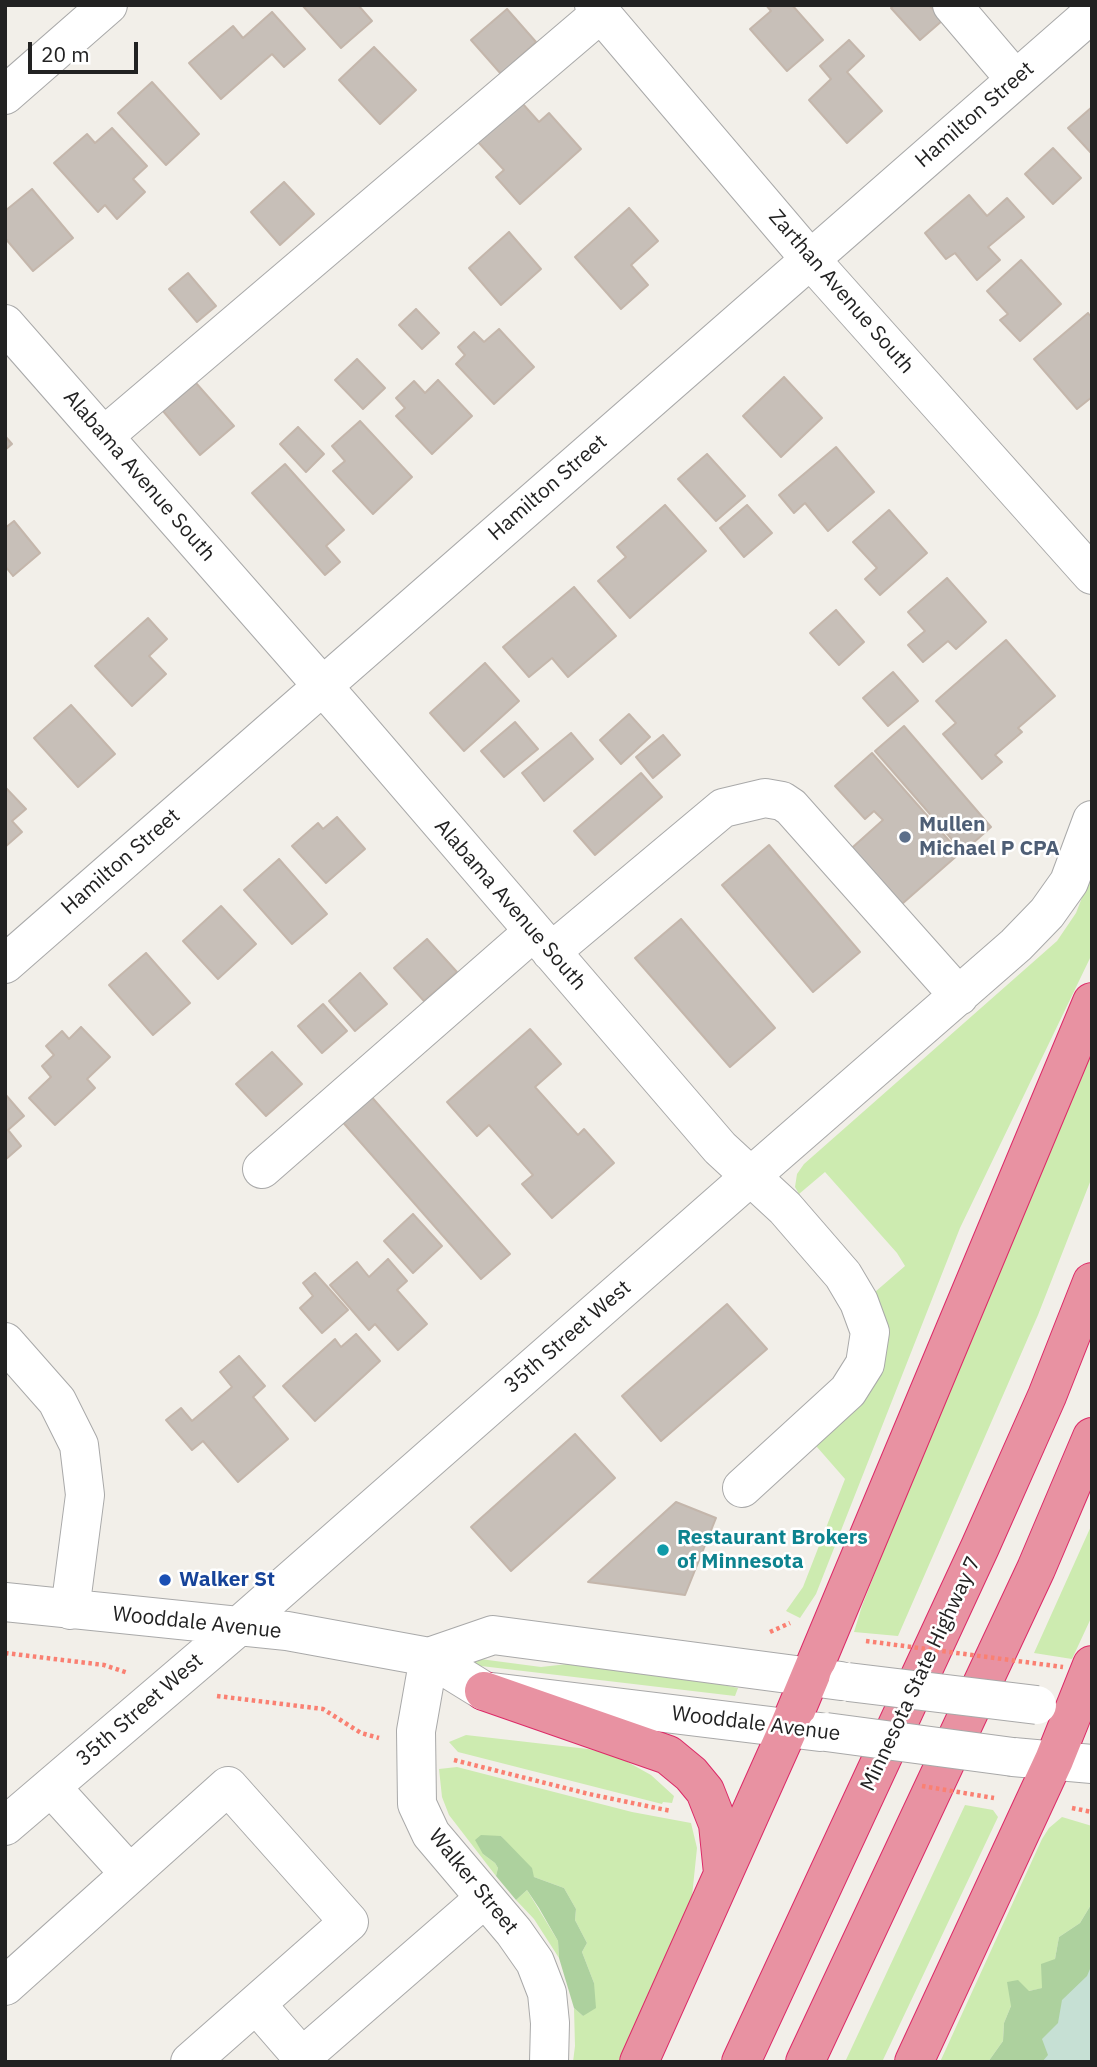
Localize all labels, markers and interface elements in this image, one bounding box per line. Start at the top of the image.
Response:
scale bar [32,28,142,72]
text: 20 m [41,40,90,68]
street label: Hamilton Street [911,57,1039,173]
street label: Zarthan Avenue South [763,205,919,379]
street label: Alabama Avenue South [58,385,220,567]
street label: Hamilton Street [484,430,612,546]
street label: Hamilton Street [57,804,185,920]
place label: Mullen Michael P CPA [919,812,1060,862]
street label: Alabama Avenue South [429,814,591,996]
marker: Mullen Michael P CPA [897,829,913,845]
street label: 35th Street West [500,1275,636,1399]
place label: Restaurant Brokers of Minnesota [677,1525,868,1575]
marker: Restaurant Brokers of Minnesota [655,1542,671,1558]
street label: Minnesota State Highway 7 [856,1553,986,1795]
place label: Walker St [179,1567,275,1593]
marker: Walker St [157,1572,173,1588]
street label: Wooddale Avenue [111,1602,283,1644]
street label: 35th Street West [72,1648,208,1772]
street label: Wooddale Avenue [670,1701,842,1747]
street label: Walker Street [423,1824,523,1940]

